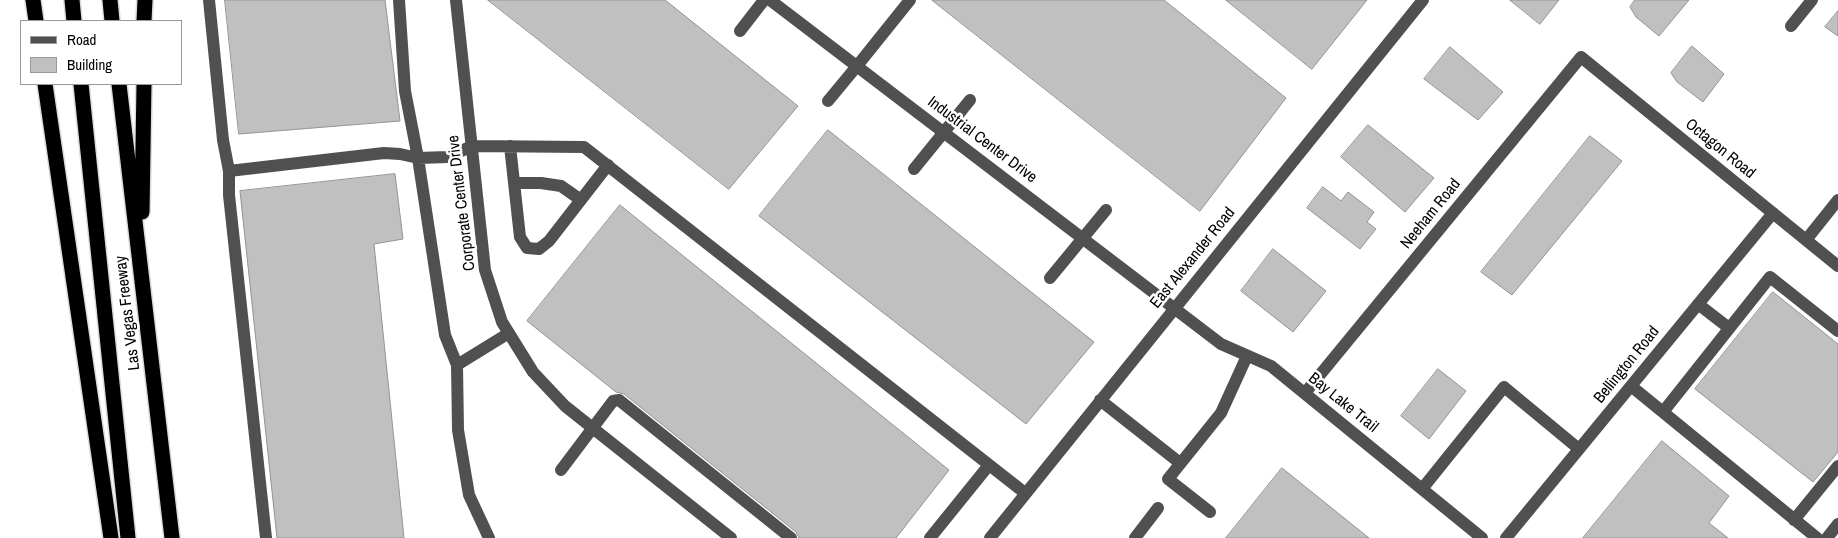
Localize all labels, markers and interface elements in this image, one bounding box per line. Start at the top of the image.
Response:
legend [20,20,182,85]
text: Road [67,29,96,50]
text: Building [67,54,112,75]
street label: Industrial Center Drive [924,93,1040,187]
street label: Octagon Road [1681,115,1759,183]
street label: Corporate Center Drive [444,134,480,272]
street label: Neeham Road [1397,175,1465,253]
street label: East Alexander Road [1147,204,1239,312]
street label: Las Vegas Freeway [111,255,145,371]
street label: Bellington Road [1590,323,1664,407]
street label: Bay Lake Trail [1304,369,1382,437]

